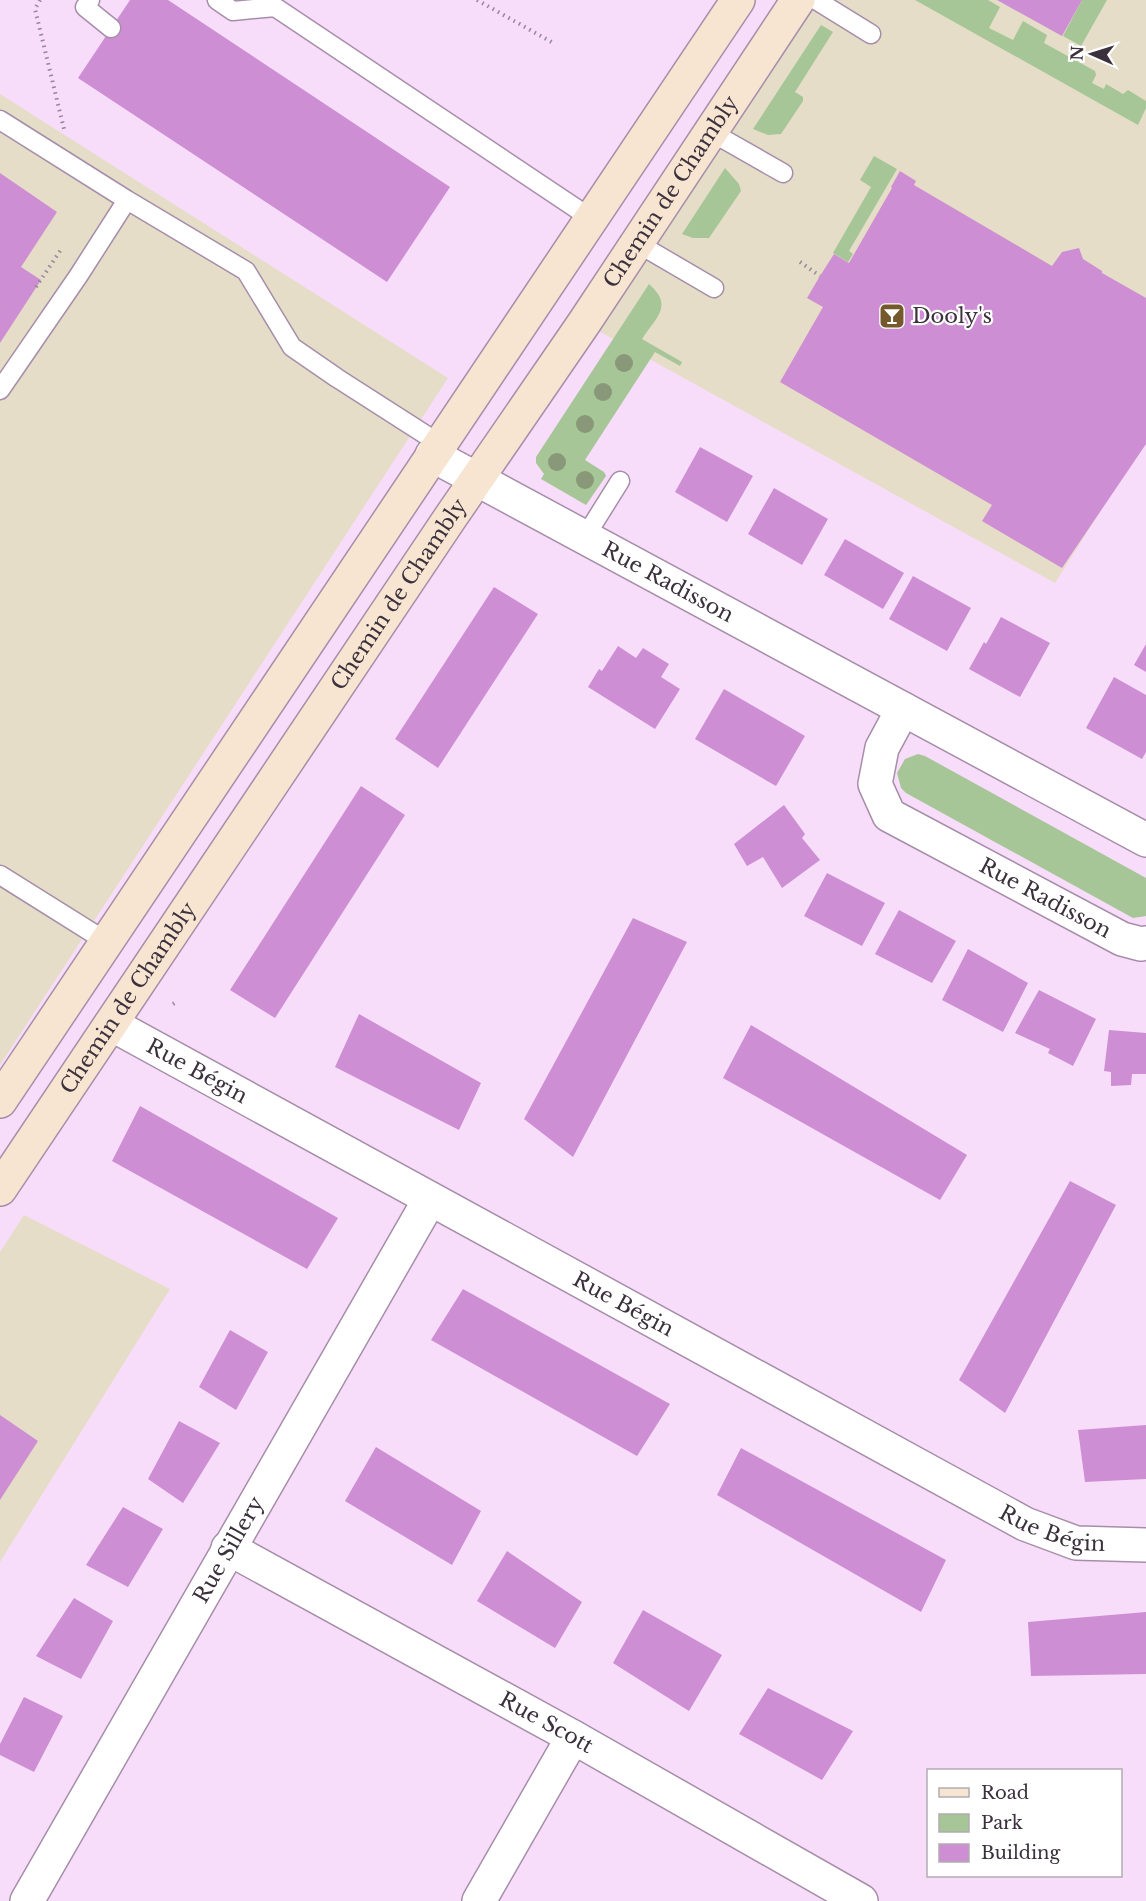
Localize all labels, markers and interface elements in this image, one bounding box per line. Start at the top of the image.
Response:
north arrow [1062,24,1122,84]
text: N [1067,45,1087,61]
street label: Chemin de Chambly [598,90,744,293]
bar icon: Dooly's [877,301,907,331]
place label: Dooly's [912,303,992,329]
street label: Chemin de Chambly [325,493,473,695]
street label: Rue Radisson [598,536,738,628]
street label: Rue Radisson [975,852,1116,944]
street label: Chemin de Chambly [55,897,202,1099]
street label: Rue Bégin [142,1033,252,1109]
street label: Rue Bégin [568,1266,678,1342]
street label: Rue Sillery [188,1491,270,1608]
street label: Rue Bégin [995,1499,1106,1557]
street label: Rue Scott [495,1686,598,1759]
legend [927,1769,1122,1877]
text: Road [981,1782,1029,1804]
text: Park [981,1812,1023,1834]
text: Building [981,1842,1060,1864]

